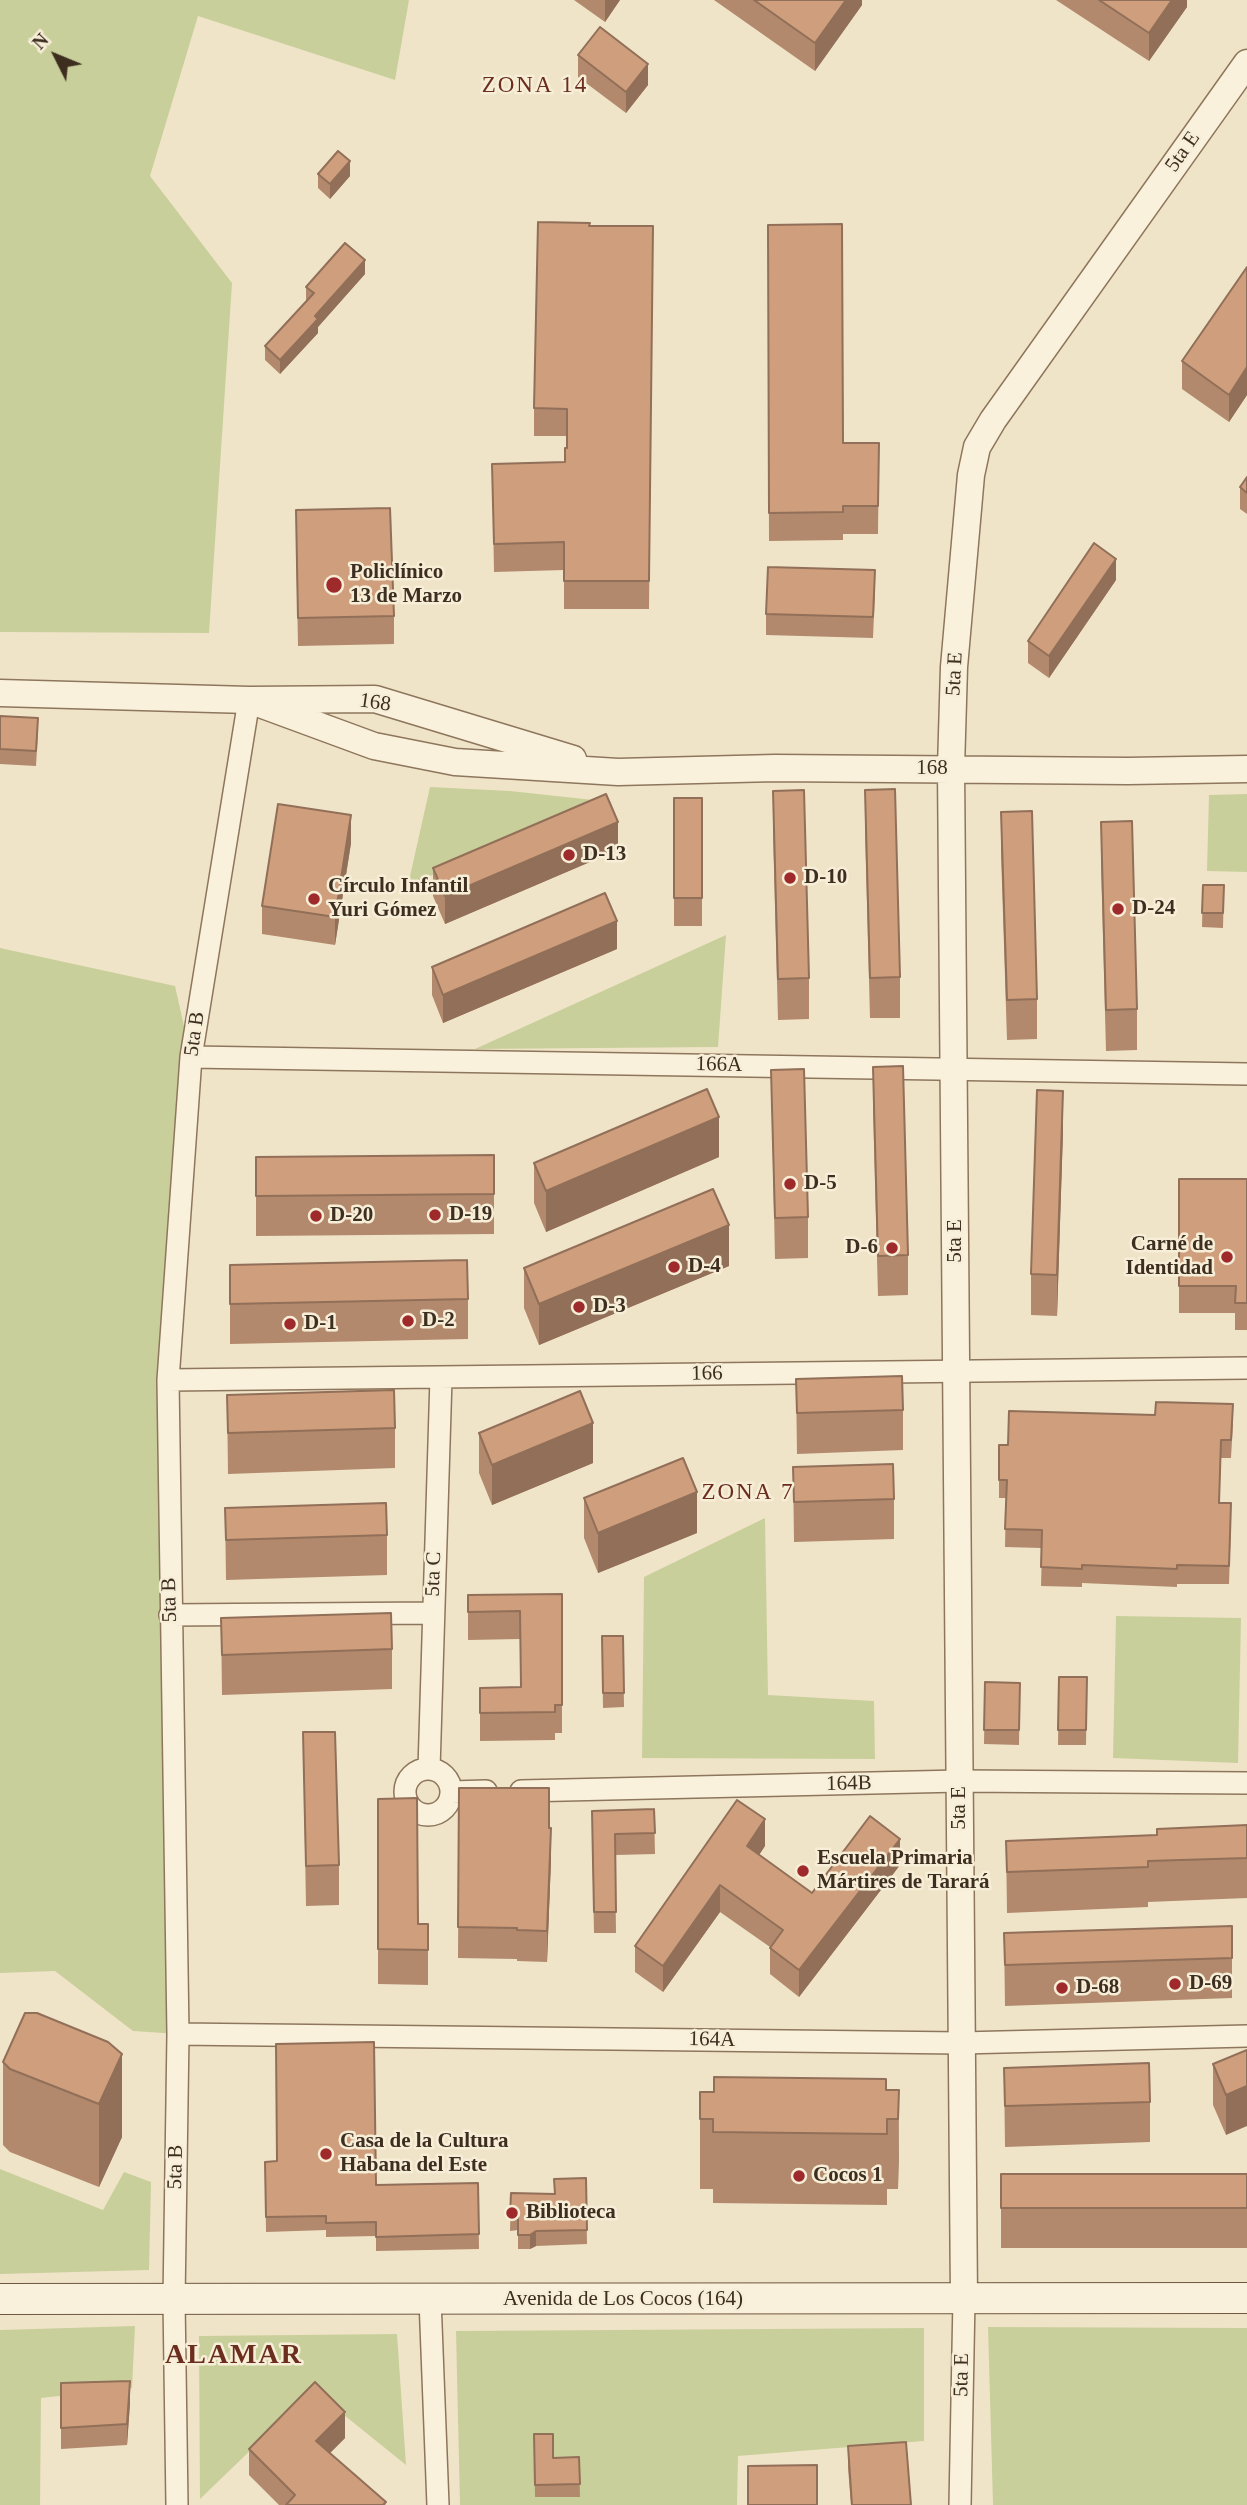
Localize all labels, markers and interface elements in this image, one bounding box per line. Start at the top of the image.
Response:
north arrow [21,21,91,91]
text: N [28,29,53,54]
district label: ZONA 14 [483,72,587,100]
street label: 5ta E [1160,127,1206,177]
place label: Policlínico 13 de Marzo [350,560,462,610]
marker: Policlínico 13 de Marzo [324,575,344,595]
street label: 5ta E [941,652,969,696]
street label: 168 [358,688,392,718]
street label: 168 [916,755,948,781]
place label: D-13 [583,842,626,868]
marker: D-13 [561,847,577,863]
place label: D-10 [804,865,847,891]
marker: D-10 [782,870,798,886]
place label: Círculo Infantil Yuri Gómez [328,874,468,924]
marker: Círculo Infantil Yuri Gómez [306,891,322,907]
place label: D-24 [1132,896,1175,922]
marker: D-24 [1110,901,1126,917]
street label: 5ta B [179,1010,211,1058]
street label: 166A [695,1052,743,1078]
place label: D-5 [804,1171,837,1197]
marker: D-5 [782,1176,798,1192]
place label: D-19 [449,1202,492,1228]
place label: D-20 [330,1203,373,1229]
marker: D-19 [427,1207,443,1223]
marker: D-20 [308,1208,324,1224]
street label: 5ta E [942,1219,968,1263]
place label: Carné de Identidad [1125,1232,1213,1282]
place label: D-6 [845,1235,878,1261]
marker: D-6 [884,1240,900,1256]
marker: Carné de Identidad [1219,1249,1235,1265]
place label: D-4 [688,1254,721,1280]
marker: D-4 [666,1259,682,1275]
place label: D-3 [593,1294,626,1320]
marker: D-3 [571,1299,587,1315]
place label: D-2 [422,1308,455,1334]
place label: D-1 [304,1311,337,1337]
marker: D-2 [400,1313,416,1329]
marker: D-1 [282,1316,298,1332]
street label: 166 [691,1361,723,1387]
district label: ZONA 7 [702,1479,794,1507]
street label: 5ta C [421,1551,447,1597]
street label: 5ta B [157,1577,183,1623]
street label: 164B [826,1771,872,1797]
street label: 5ta E [946,1786,972,1830]
place label: Escuela Primaria Mártires de Tarará [817,1846,990,1896]
marker: Escuela Primaria Mártires de Tarará [795,1863,811,1879]
place label: D-69 [1189,1971,1232,1997]
place label: D-68 [1076,1975,1119,2001]
marker: D-69 [1167,1976,1183,1992]
marker: D-68 [1054,1980,1070,1996]
street label: 164A [688,2027,736,2053]
place label: Casa de la Cultura Habana del Este [340,2129,509,2179]
street label: 5ta B [163,2144,189,2190]
marker: Casa de la Cultura Habana del Este [318,2146,334,2162]
place label: Cocos 1 [813,2163,882,2189]
marker: Cocos 1 [791,2168,807,2184]
place label: Biblioteca [526,2200,616,2226]
marker: Biblioteca [504,2205,520,2221]
street label: Avenida de Los Cocos (164) [503,2286,743,2312]
district label: ALAMAR [166,2339,302,2373]
street label: 5ta E [949,2353,975,2397]

